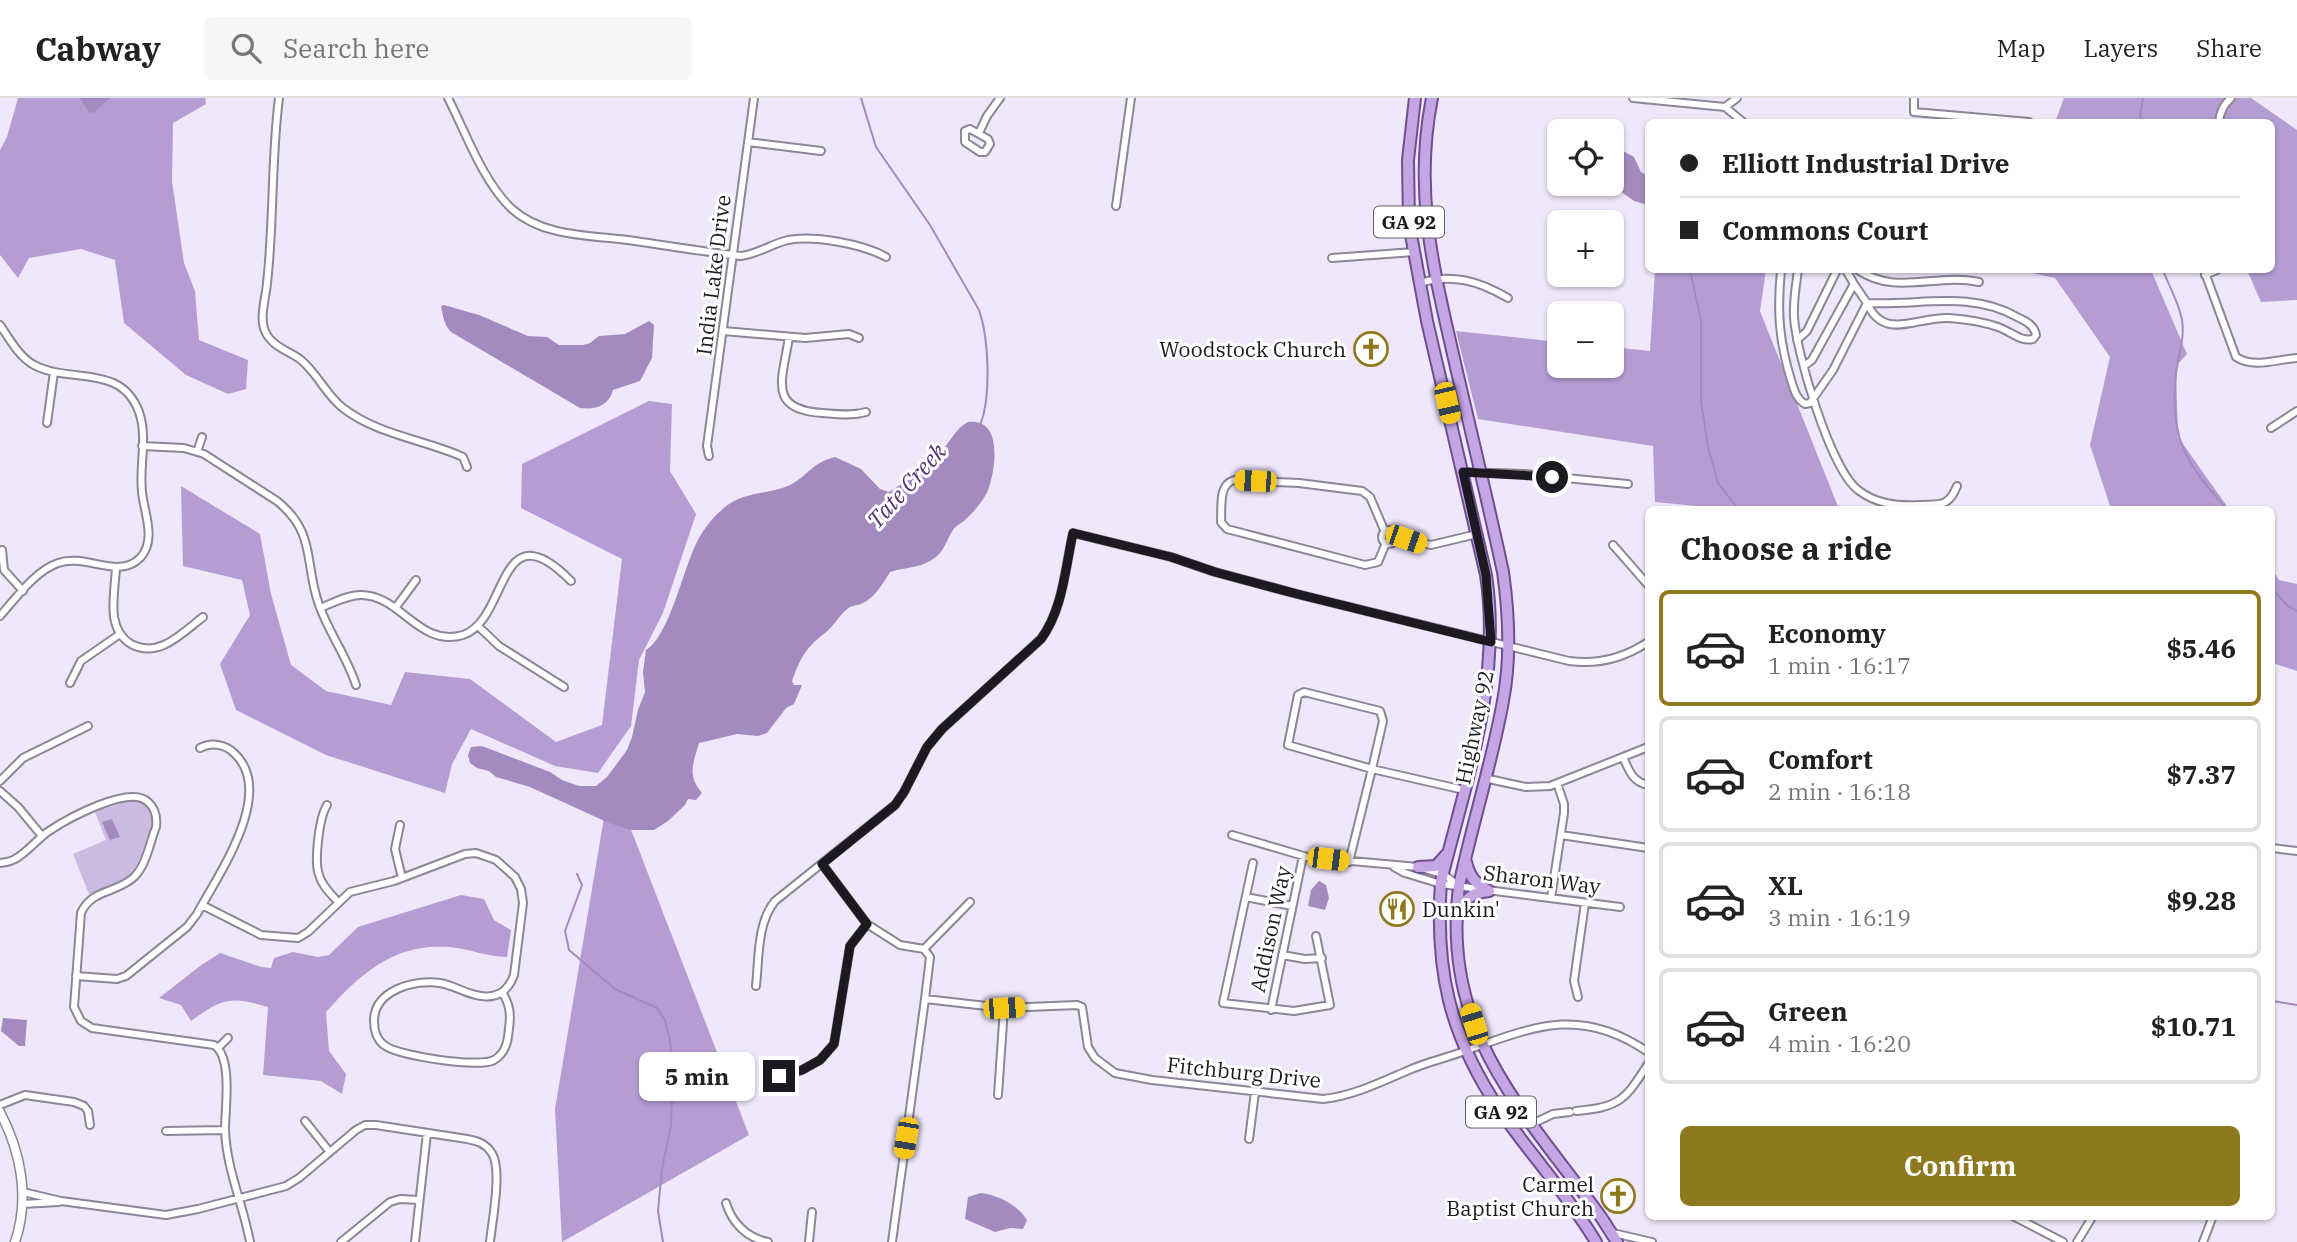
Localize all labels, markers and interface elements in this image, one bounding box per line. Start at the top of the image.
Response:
search box [203,17,693,80]
text: Cabway [35,27,161,70]
icon: search [227,29,265,67]
text: Search here [283,31,429,65]
text: Map [1997,32,2045,64]
text: Layers [2083,32,2158,64]
text: Share [2196,32,2262,64]
map controls [1547,119,1624,378]
button: locate [1547,119,1624,196]
text: Elliott Industrial Drive [1722,146,2010,180]
street label: India Lake Drive [689,193,737,357]
road number: GA 92 [1374,206,1444,238]
button: + [1547,210,1624,287]
text: Commons Court [1722,213,1928,247]
button: − [1547,301,1624,378]
church icon: Woodstock Church [1352,330,1390,368]
place label: Woodstock Church [1159,335,1346,363]
car [1433,380,1462,426]
water label: Tate Creek [860,435,953,534]
route start [1536,461,1568,493]
car [1234,470,1277,492]
car [1383,522,1430,556]
text: Choose a ride [1680,527,1892,569]
text: Economy [1768,616,1886,650]
icon: car [1684,617,1747,680]
text: $5.46 [2166,631,2236,665]
text: 1 min · 16:17 [1768,650,1911,680]
street label: Highway 92 [1448,667,1500,787]
text: Comfort [1768,742,1873,776]
icon: car [1684,743,1747,806]
text: $7.37 [2166,757,2236,791]
text: 2 min · 16:18 [1768,776,1911,806]
car [1306,846,1351,872]
street label: Sharon Way [1482,858,1603,900]
street label: Addison Way [1243,863,1297,995]
text: XL [1768,868,1803,902]
icon: car [1684,869,1747,932]
text: $9.28 [2166,883,2236,917]
restaurant icon: Dunkin' [1378,890,1416,928]
place label: Dunkin' [1422,895,1500,923]
text: 3 min · 16:19 [1768,902,1911,932]
text: Green [1768,994,1848,1028]
icon: car [1684,995,1747,1058]
car [983,996,1026,1020]
car [1458,1001,1491,1047]
text: $10.71 [2151,1009,2236,1043]
text: 4 min · 16:20 [1768,1028,1911,1058]
street label: Fitchburg Drive [1166,1050,1322,1094]
callout: 5 min [639,1052,754,1100]
route end [763,1060,795,1092]
text: 5 min [665,1061,729,1091]
road number: GA 92 [1466,1096,1536,1128]
car [893,1115,920,1161]
button: Confirm [1680,1126,2240,1206]
place label: Carmel Baptist Church [1446,1170,1594,1222]
church icon: Carmel Baptist Church [1599,1177,1637,1215]

